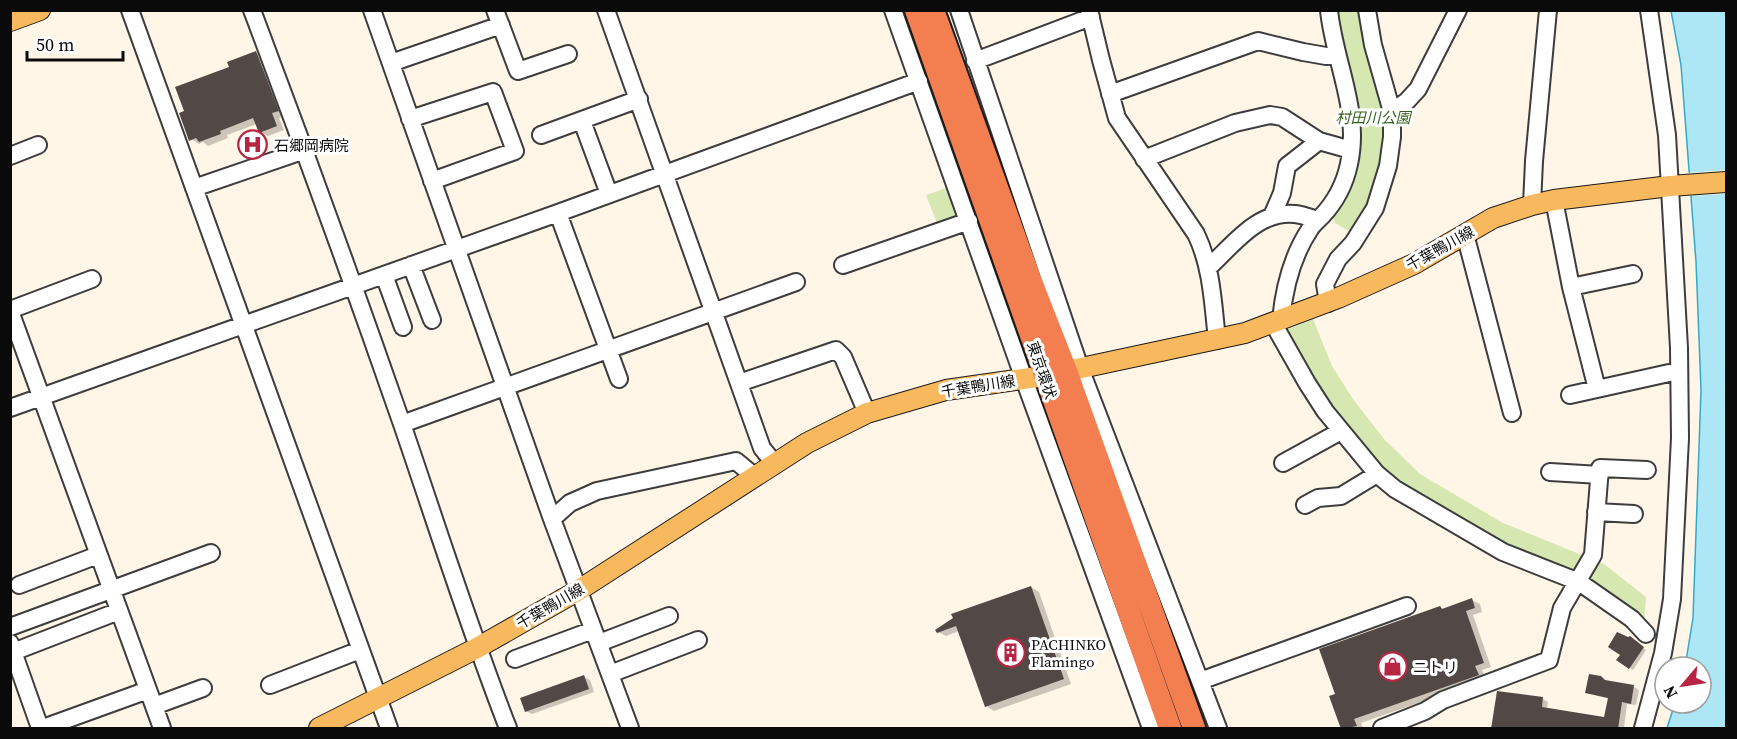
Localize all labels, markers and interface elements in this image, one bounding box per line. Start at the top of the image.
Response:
scale bar [27,24,123,62]
text: 50 m [36,32,74,57]
park label: 村田川公園 [1335,107,1412,128]
hospital icon: 石郷岡病院 [237,129,269,161]
place label: 石郷岡病院 [274,135,349,156]
street label: 千葉鴨川線 [1402,221,1478,275]
street label: 東京環状 [1022,338,1062,402]
street label: 千葉鴨川線 [939,370,1017,402]
street label: 千葉鴨川線 [512,578,588,634]
place label: PACHINKO Flamingo [1031,634,1106,672]
building icon: PACHINKO Flamingo [994,637,1026,669]
shop icon: ニトリ [1376,651,1408,683]
north arrow [1653,655,1713,715]
place label: ニトリ [1413,657,1458,678]
text: N [1657,682,1682,703]

